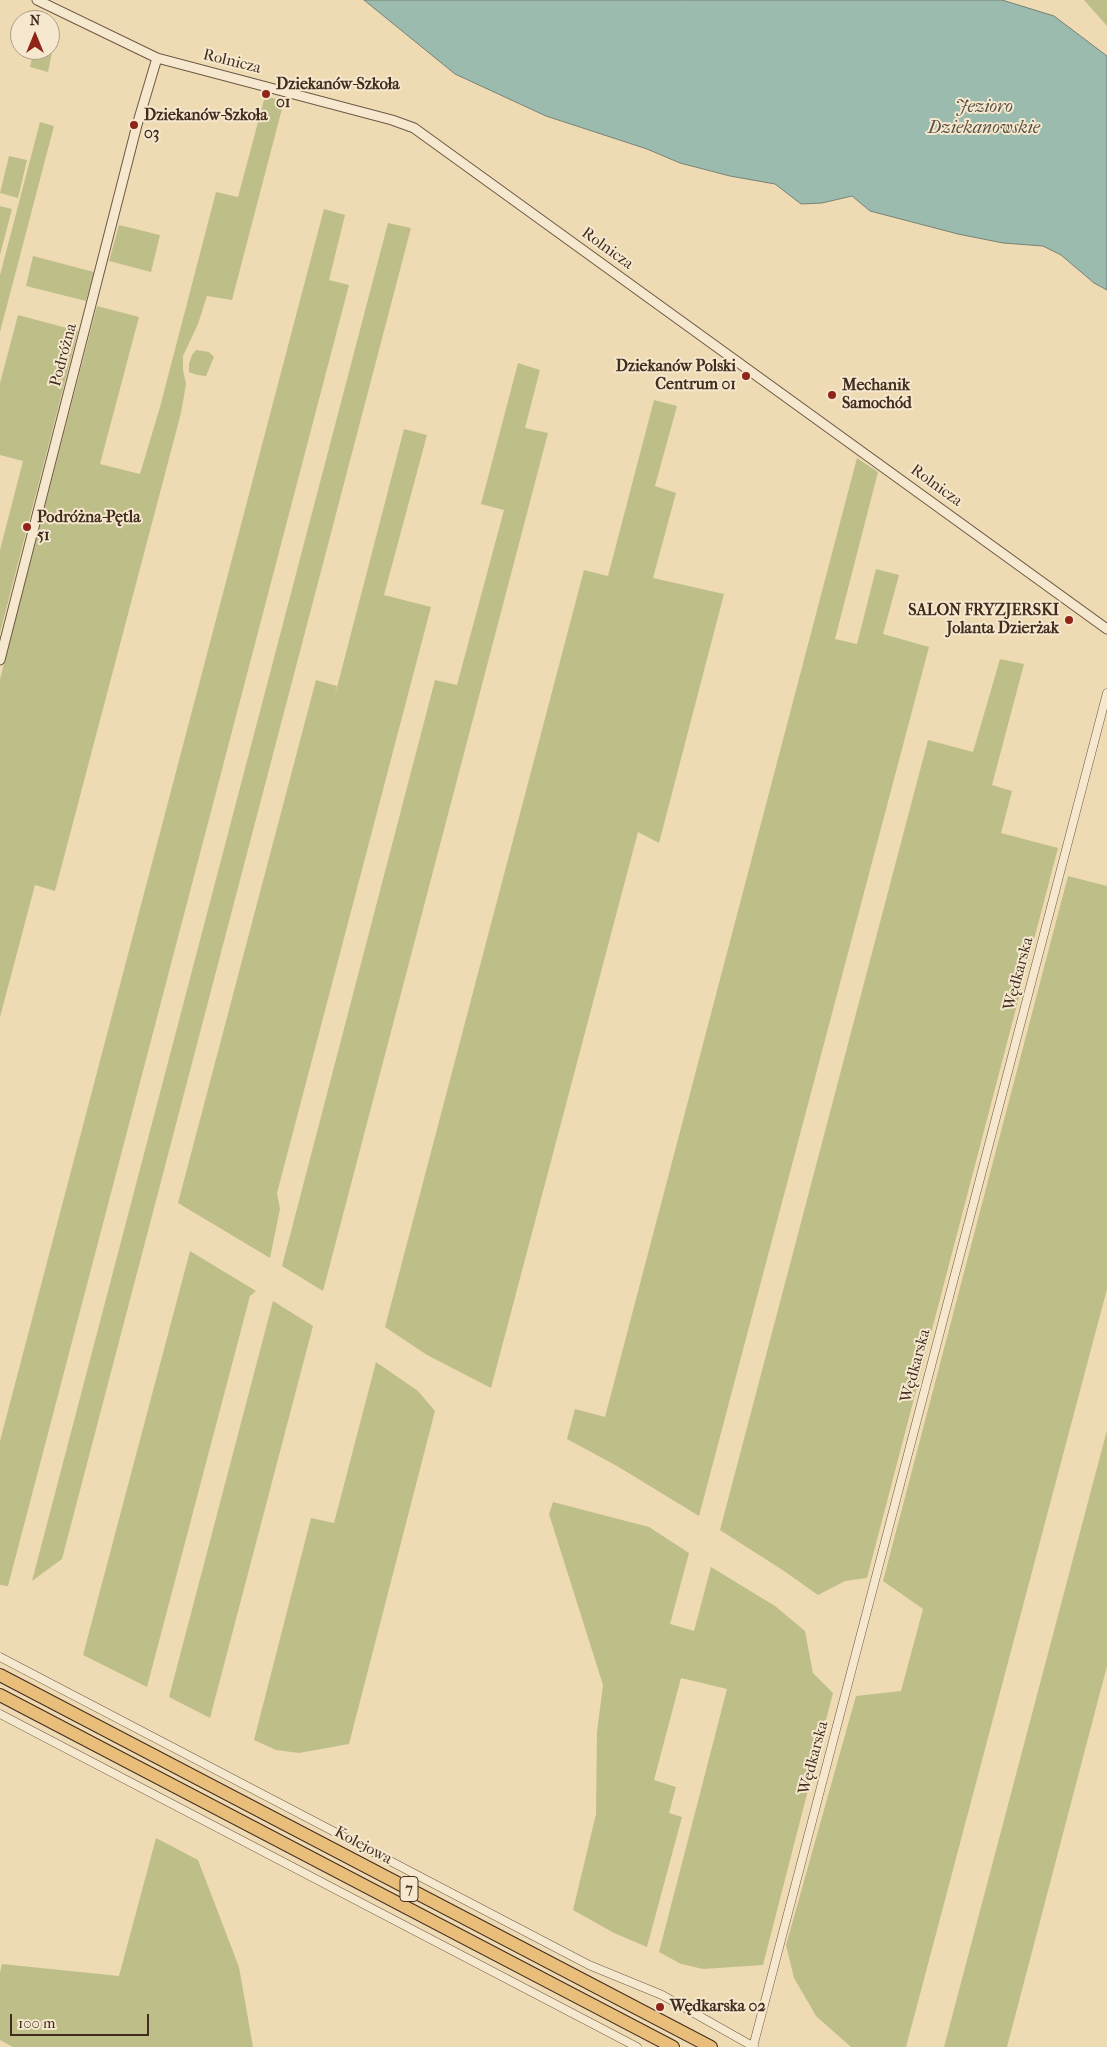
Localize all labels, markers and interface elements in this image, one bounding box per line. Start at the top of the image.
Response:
north arrow [10,10,60,60]
text: N [30,12,40,29]
street label: Rolnicza [201,46,263,78]
place label: Dziekanów-Szkoła 01 [276,75,400,113]
marker: Dziekanów-Szkoła 01 [260,88,272,100]
water label: Jezioro Dziekanowskie [928,97,1040,140]
place label: Dziekanów-Szkoła 03 [144,106,268,144]
marker: Dziekanów-Szkoła 03 [128,119,140,131]
street label: Rolnicza [577,224,637,274]
street label: Podróżna [46,321,82,389]
place label: Dziekanów Polski Centrum 01 [616,357,736,395]
marker: Dziekanów Polski Centrum 01 [740,370,752,382]
place label: Mechanik Samochód [842,376,912,414]
marker: Mechanik Samochód [826,389,838,401]
street label: Rolnicza [906,461,966,511]
place label: Podróżna-Pętla 51 [37,508,141,546]
marker: Podróżna-Pętla 51 [21,521,33,533]
place label: SALON FRYZJERSKI Jolanta Dzierżak [908,601,1059,639]
marker: SALON FRYZJERSKI Jolanta Dzierżak [1063,614,1075,626]
street label: Wędkarska [1000,935,1038,1013]
street label: Wędkarska [897,1327,935,1405]
street label: Wędkarska [795,1719,833,1797]
street label: Kolejowa [331,1823,395,1869]
road number: 7 [400,1876,418,1902]
place label: Wędkarska 02 [670,1997,766,2017]
marker: Wędkarska 02 [654,2001,666,2013]
scale bar [12,2004,151,2036]
text: 100 m [18,2014,56,2032]

